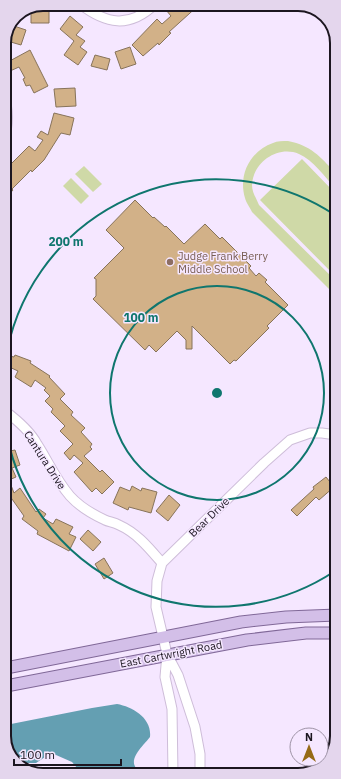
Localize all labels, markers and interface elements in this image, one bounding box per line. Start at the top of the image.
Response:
text: 200 m [48,234,84,249]
place label: Judge Frank Berry Middle School [178,249,268,276]
marker: Judge Frank Berry Middle School [165,257,175,267]
text: 100 m [123,310,159,325]
centre of rings [210,386,224,400]
street label: Cantura Drive [21,428,69,492]
street label: Bear Drive [186,494,232,540]
street label: East Cartwright Road [119,637,223,671]
north arrow [289,727,329,767]
text: N [305,730,313,744]
scale bar [14,741,121,767]
text: 100 m [20,747,55,762]

